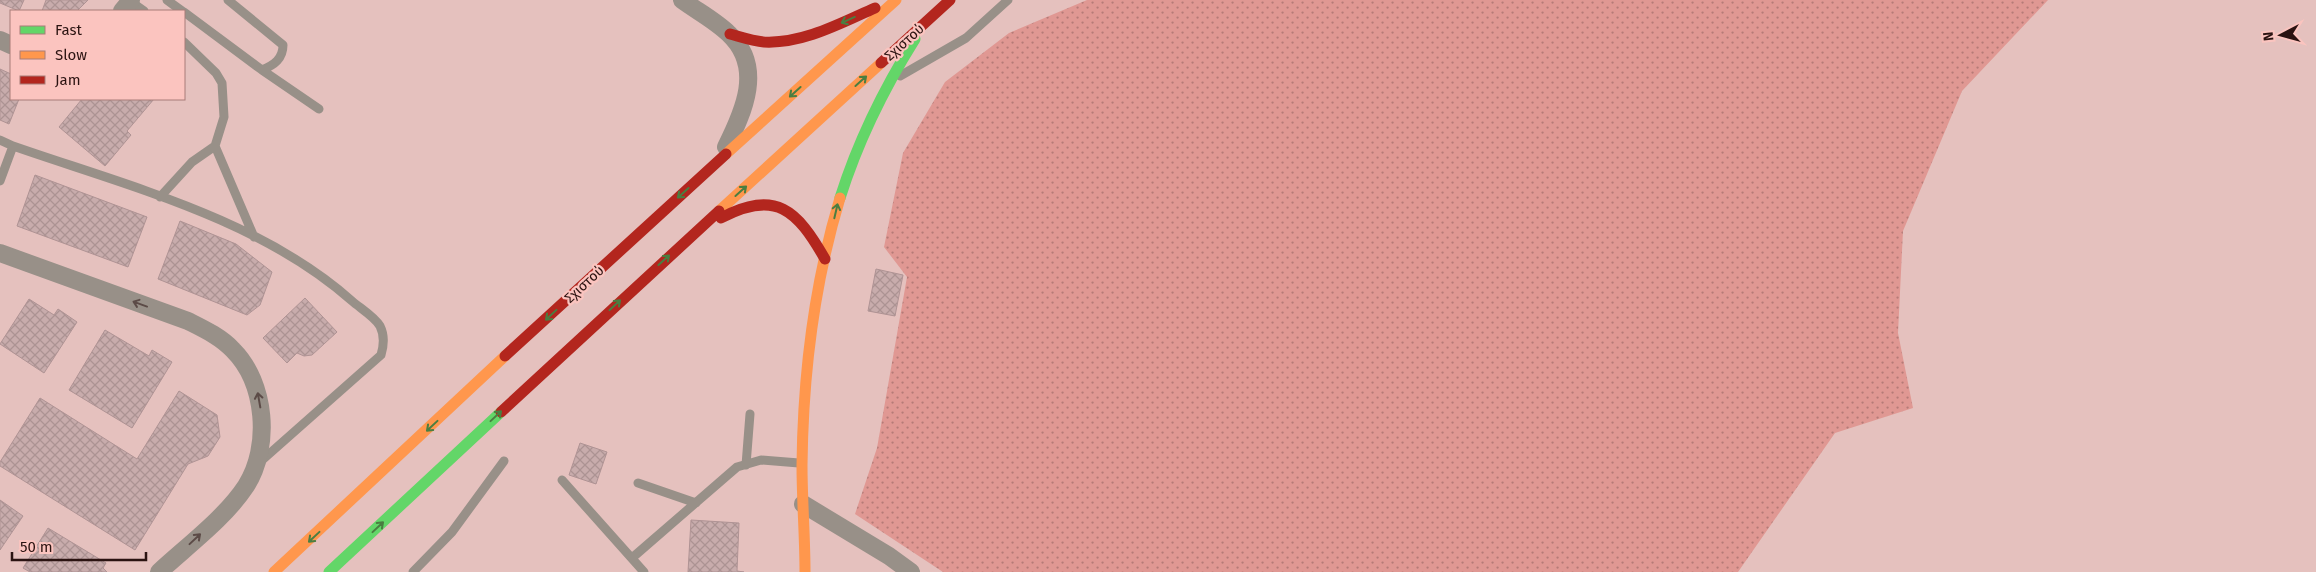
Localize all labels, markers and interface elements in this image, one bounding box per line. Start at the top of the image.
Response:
legend [10,10,185,100]
north arrow [2256,10,2306,60]
one-way arrow [841,16,856,26]
street label: Σχιστού [881,20,928,65]
text: Fast [55,21,82,39]
text: N [2260,31,2278,42]
text: Slow [55,46,87,64]
text: Jam [55,71,81,89]
one-way arrow [854,75,867,87]
one-way arrow [789,86,802,97]
one-way arrow [734,185,747,197]
one-way arrow [677,187,690,199]
one-way arrow [832,203,841,219]
one-way arrow [658,254,671,266]
street label: Σχιστού [561,262,607,307]
one-way arrow [132,299,148,308]
one-way arrow [609,299,622,311]
one-way arrow [545,309,558,321]
one-way arrow [253,392,263,408]
one-way arrow [490,410,503,422]
one-way arrow [426,420,439,432]
one-way arrow [371,521,384,533]
scale bar [12,530,146,562]
one-way arrow [307,531,320,542]
one-way arrow [188,533,201,545]
text: 50 m [20,538,53,556]

